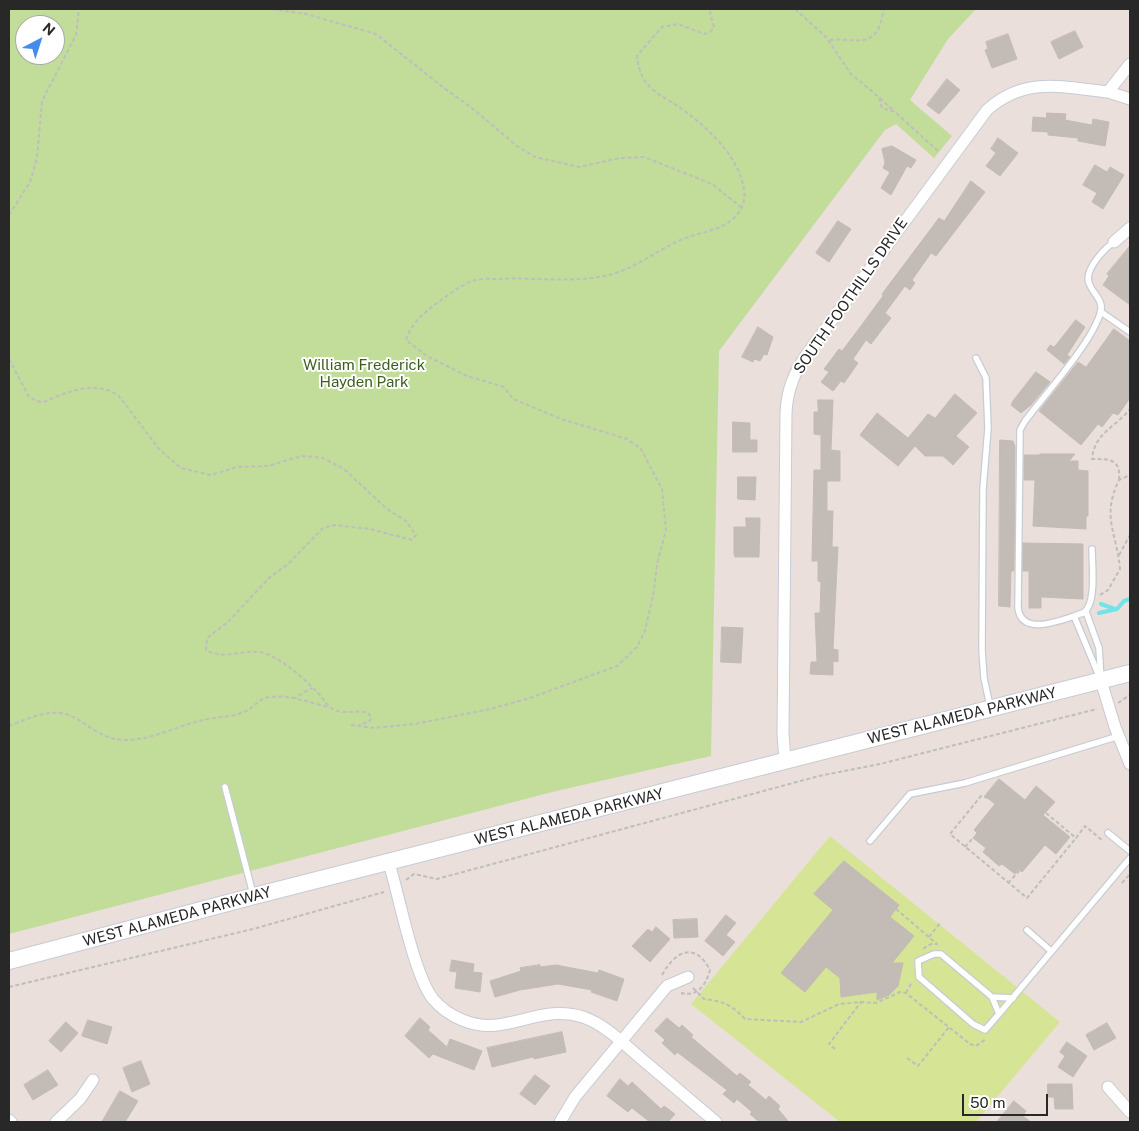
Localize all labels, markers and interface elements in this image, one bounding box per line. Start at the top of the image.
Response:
north arrow [15,15,65,65]
text: N [40,20,58,39]
street label: SOUTH FOOTHILLS DRIVE [790,215,912,377]
park label: William Frederick Hayden Park [303,356,425,391]
street label: WEST ALAMEDA PARKWAY [866,684,1058,748]
street label: WEST ALAMEDA PARKWAY [473,785,665,849]
street label: WEST ALAMEDA PARKWAY [81,883,273,951]
scale bar [964,1084,1050,1116]
text: 50 m [970,1094,1005,1111]

